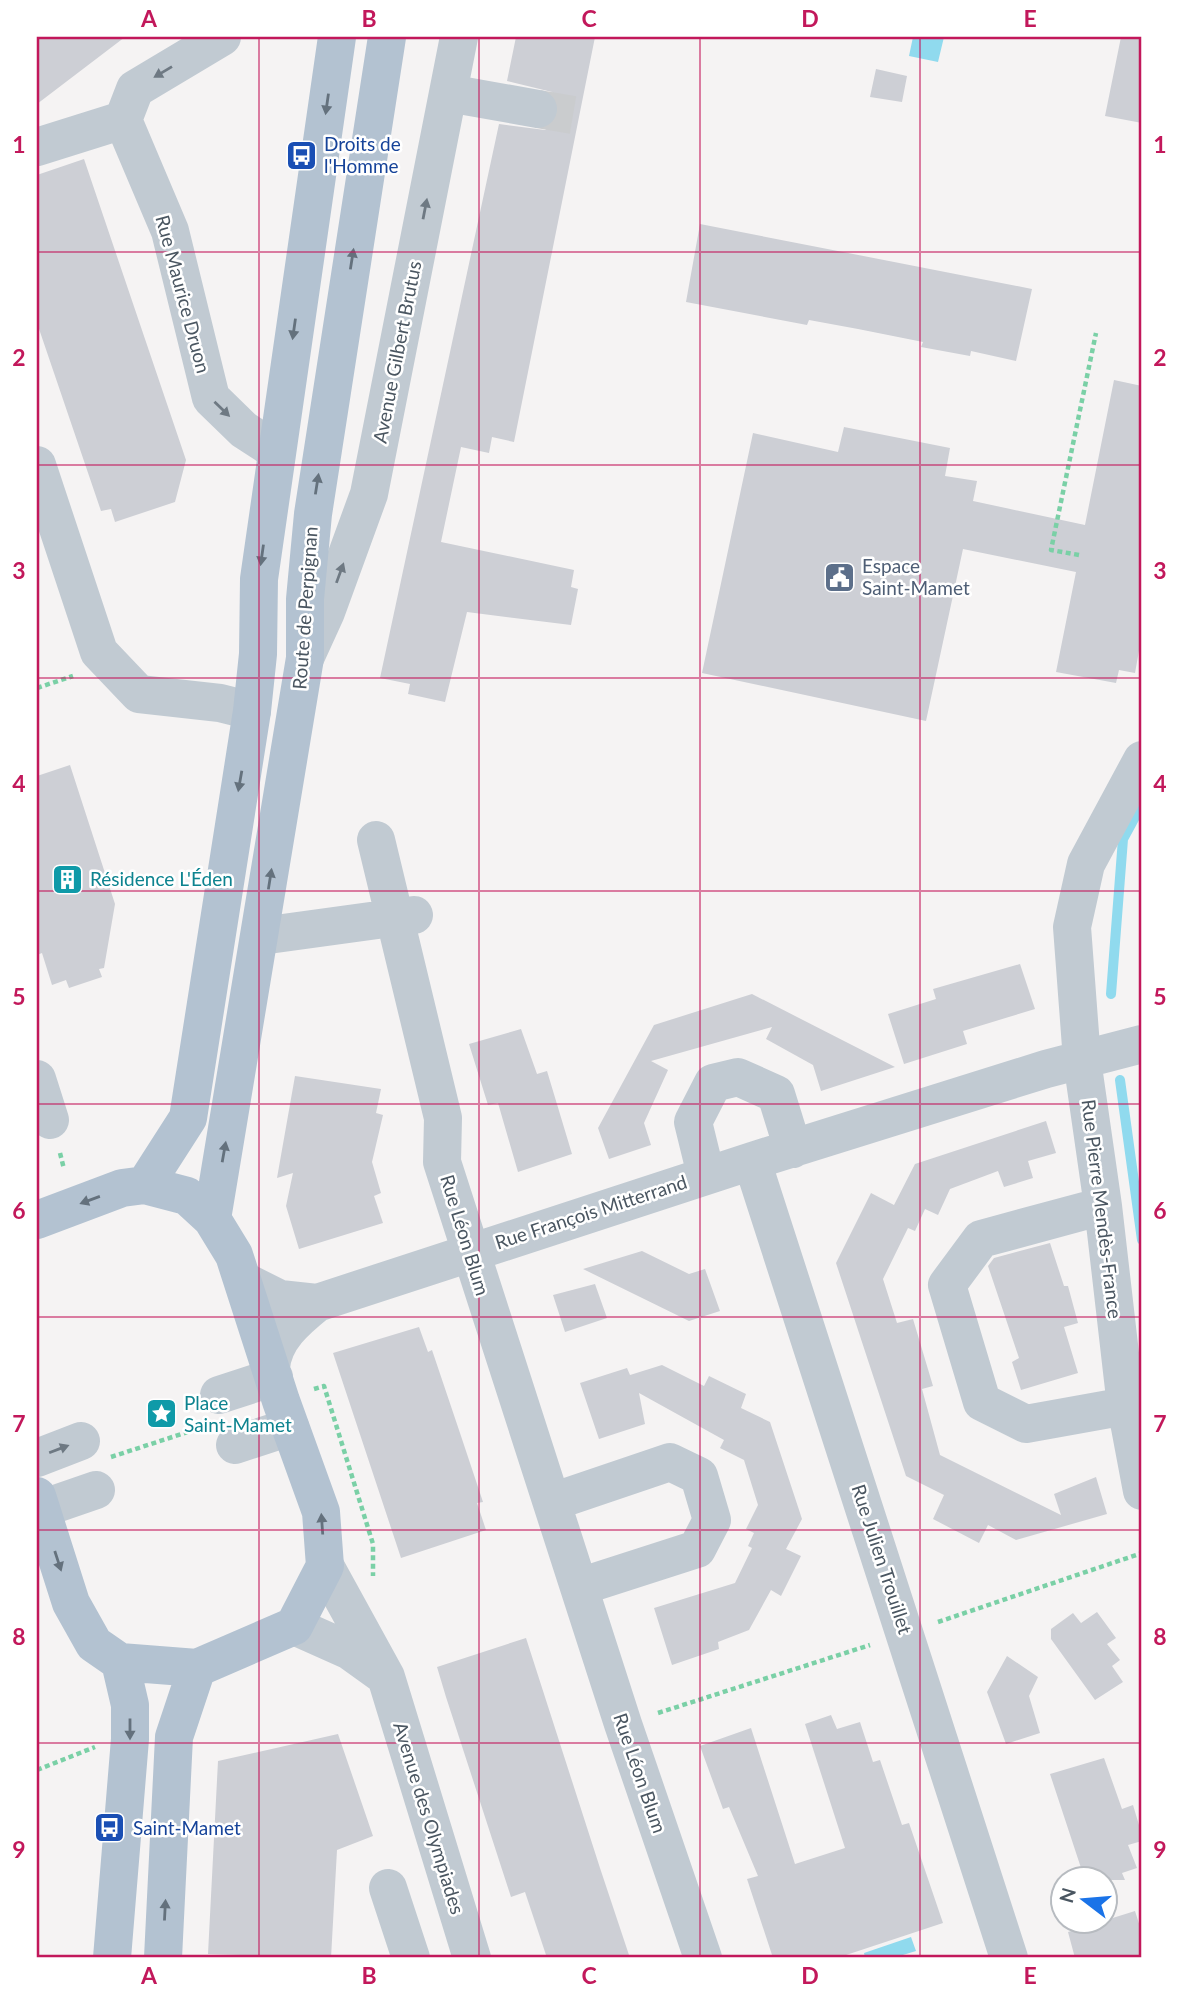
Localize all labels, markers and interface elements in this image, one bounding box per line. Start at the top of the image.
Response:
text: A [140,4,158,32]
text: B [361,4,377,32]
text: C [581,4,597,32]
text: D [801,4,819,32]
text: E [1023,4,1037,32]
one-way arrow [154,66,173,78]
one-way arrow [321,93,332,115]
text: 1 [12,130,26,158]
text: 1 [1153,130,1167,158]
place label: Droits de l'Homme [324,132,401,177]
bus stop icon: Droits de l'Homme [284,138,318,172]
one-way arrow [420,198,431,220]
street label: Rue Maurice Druon [151,212,216,375]
one-way arrow [347,248,358,270]
street label: Avenue Gilbert Brutus [368,259,425,445]
one-way arrow [288,318,299,340]
text: 2 [12,343,26,371]
text: 2 [1153,343,1167,371]
one-way arrow [213,401,230,417]
one-way arrow [312,473,323,495]
street label: Route de Perpignan [287,526,322,690]
one-way arrow [256,544,267,566]
place label: Espace Saint-Mamet [862,554,970,599]
text: 3 [12,556,26,584]
text: 3 [1153,556,1167,584]
public building icon: Espace Saint-Mamet [822,560,856,594]
one-way arrow [335,562,346,583]
text: 4 [12,769,26,797]
text: 4 [1153,769,1167,797]
one-way arrow [234,770,245,792]
building icon: Résidence L'Éden [50,862,84,896]
place label: Résidence L'Éden [90,867,233,890]
one-way arrow [265,868,276,890]
text: 5 [12,982,26,1010]
text: 5 [1153,982,1167,1010]
street label: Rue Pierre Mendès-France [1078,1098,1127,1320]
one-way arrow [219,1141,230,1163]
street label: Rue François Mitterrand [492,1170,690,1253]
street label: Rue Léon Blum [436,1172,495,1298]
one-way arrow [80,1195,101,1206]
text: 6 [12,1196,26,1224]
text: 6 [1153,1196,1167,1224]
place label: Place Saint-Mamet [184,1391,292,1436]
place icon: Place Saint-Mamet [144,1397,178,1431]
text: 7 [12,1409,26,1437]
text: 7 [1153,1409,1167,1437]
one-way arrow [48,1443,69,1454]
street label: Rue Julien Trouillet [847,1481,918,1637]
one-way arrow [316,1512,327,1534]
one-way arrow [53,1550,63,1571]
text: 8 [12,1622,26,1650]
text: 8 [1153,1622,1167,1650]
street label: Rue Léon Blum [609,1710,672,1836]
one-way arrow [124,1718,136,1740]
street label: Avenue des Olympiades [389,1719,470,1917]
bus stop icon: Saint-Mamet [93,1811,127,1845]
place label: Saint-Mamet [133,1816,241,1839]
text: 9 [12,1835,26,1863]
text: 9 [1153,1835,1167,1863]
north arrow [1050,1866,1120,1936]
text: N [1054,1885,1080,1905]
one-way arrow [160,1899,171,1921]
text: A [140,1961,158,1989]
text: B [361,1961,377,1989]
text: C [581,1961,597,1989]
text: D [801,1961,819,1989]
text: E [1023,1961,1037,1989]

